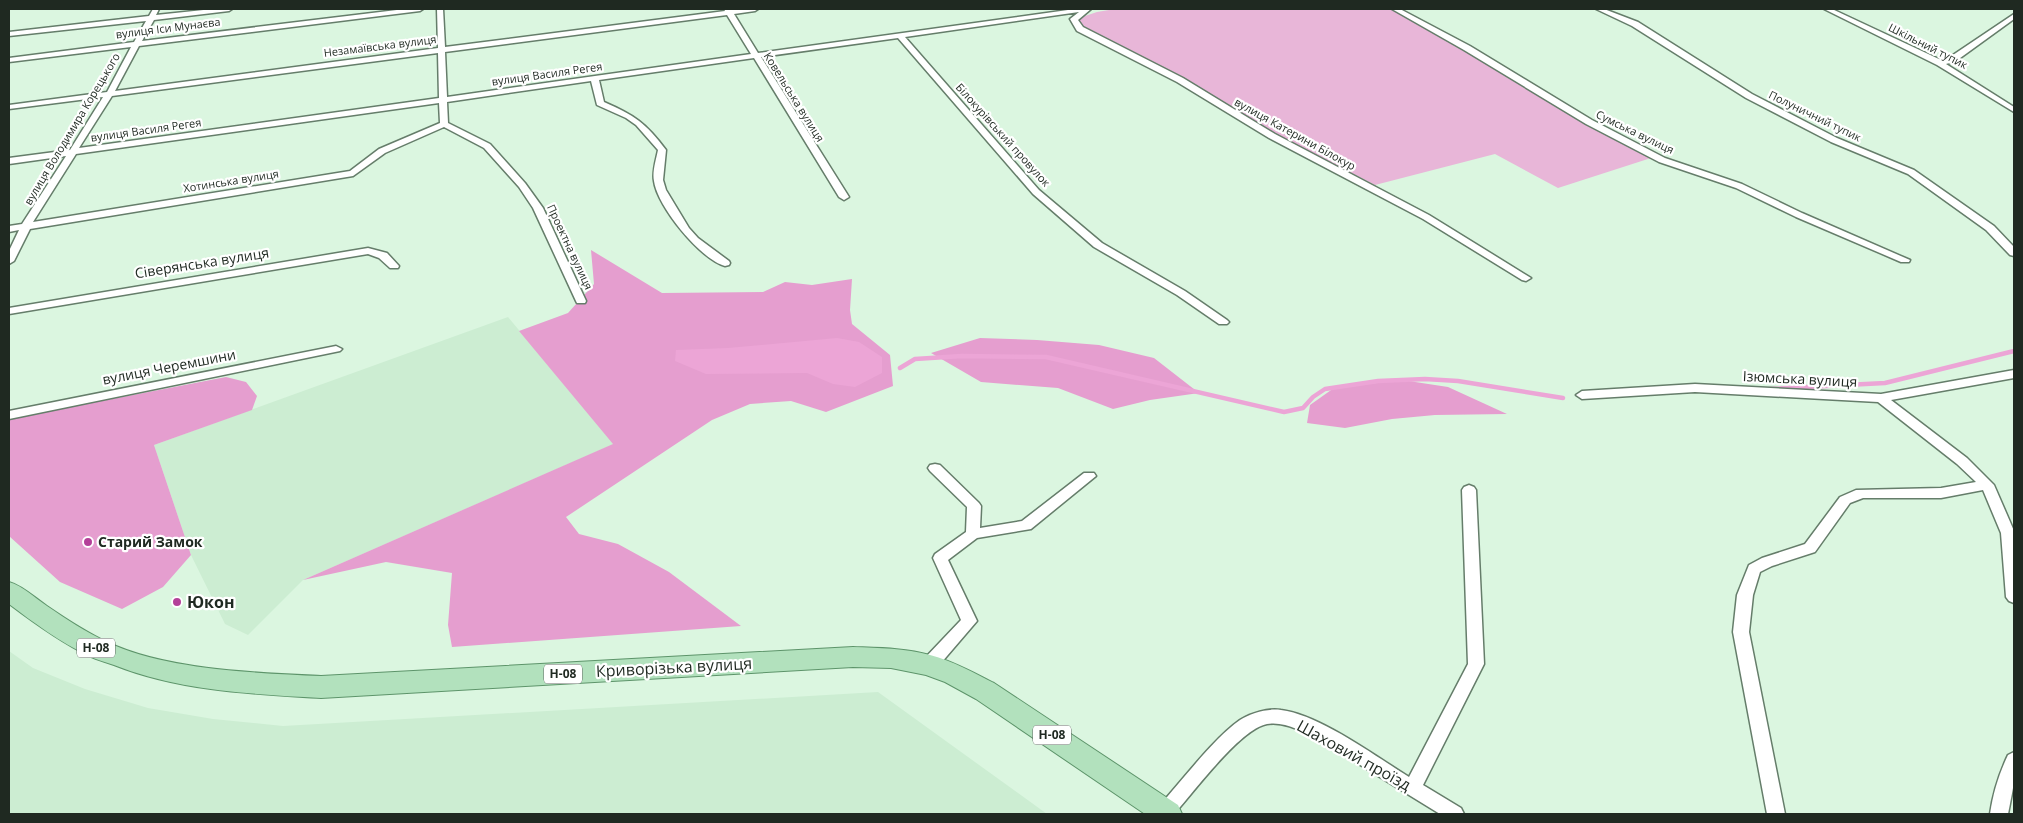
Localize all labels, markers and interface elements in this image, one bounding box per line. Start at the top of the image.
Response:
street label: вулиця Іси Мунаєва [115,14,221,41]
street label: Шкільний тупик [1886,19,1970,72]
street label: Незамаївська вулиця [323,31,437,60]
street label: Ковельська вулиця [761,49,828,144]
street label: вулиця Володимира Корецького [20,50,123,208]
street label: вулиця Василя Регея [491,58,603,89]
street label: Білокурівський провулок [953,80,1054,190]
street label: Полуничний тупик [1767,87,1864,145]
street label: вулиця Катерини Білокур [1232,94,1359,173]
street label: Сумська вулиця [1594,106,1677,157]
street label: вулиця Василя Регея [90,114,202,145]
street label: Хотинська вулиця [182,166,280,195]
street label: Проектна вулиця [544,202,597,292]
street label: Сіверянська вулиця [134,243,270,282]
street label: вулиця Черемшини [101,344,237,389]
street label: Ізюмська вулиця [1742,366,1858,391]
place label: Старий Замок [98,532,203,551]
marker: Старий Замок [82,536,94,548]
place label: Юкон [187,591,235,613]
marker: Юкон [171,596,183,608]
road number: Н-08 [77,638,115,658]
street label: Криворізька вулиця [595,652,753,682]
road number: Н-08 [544,664,582,684]
street label: Шаховий проїзд [1293,714,1415,796]
road number: Н-08 [1033,726,1071,744]

